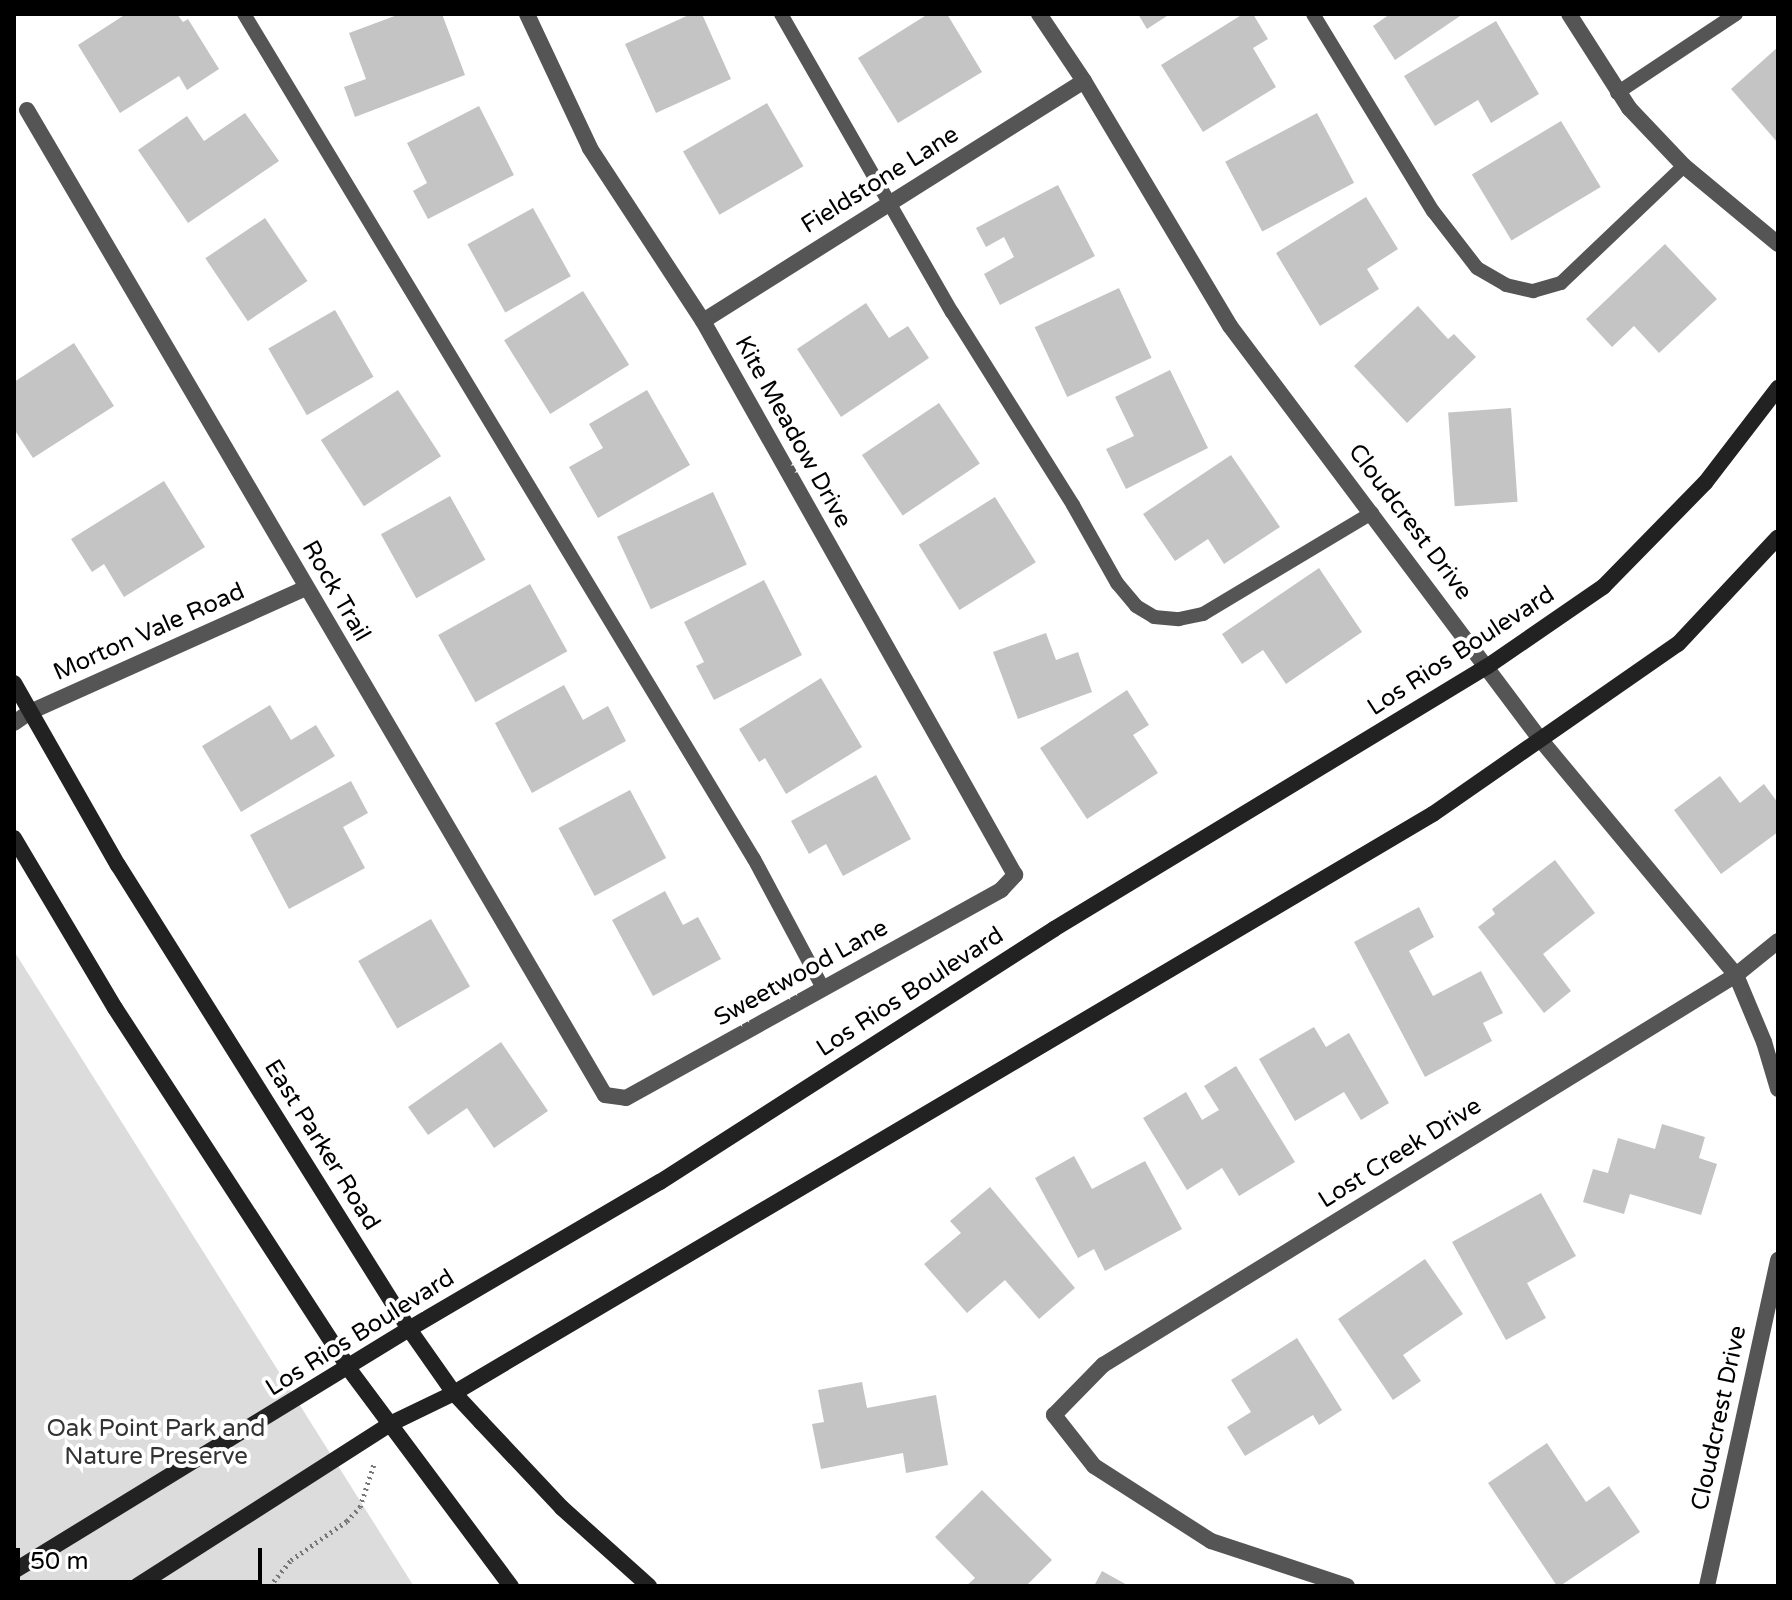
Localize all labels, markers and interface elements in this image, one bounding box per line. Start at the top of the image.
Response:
street label: Fieldstone Lane [796,120,964,240]
street label: Kite Meadow Drive [728,331,858,533]
street label: Cloudcrest Drive [1342,438,1478,606]
street label: Rock Trail [296,535,376,647]
street label: Morton Vale Road [49,577,249,687]
street label: Los Rios Boulevard [1362,580,1560,722]
street label: Sweetwood Lane [709,913,893,1033]
street label: Los Rios Boulevard [811,921,1009,1063]
street label: East Parker Road [258,1054,386,1236]
street label: Lost Creek Drive [1313,1091,1487,1215]
street label: Los Rios Boulevard [260,1263,460,1403]
street label: Cloudcrest Drive [1685,1323,1753,1513]
park label: Oak Point Park and Nature Preserve [47,1415,265,1471]
scale bar [20,1532,266,1582]
text: 50 m [30,1547,88,1576]

